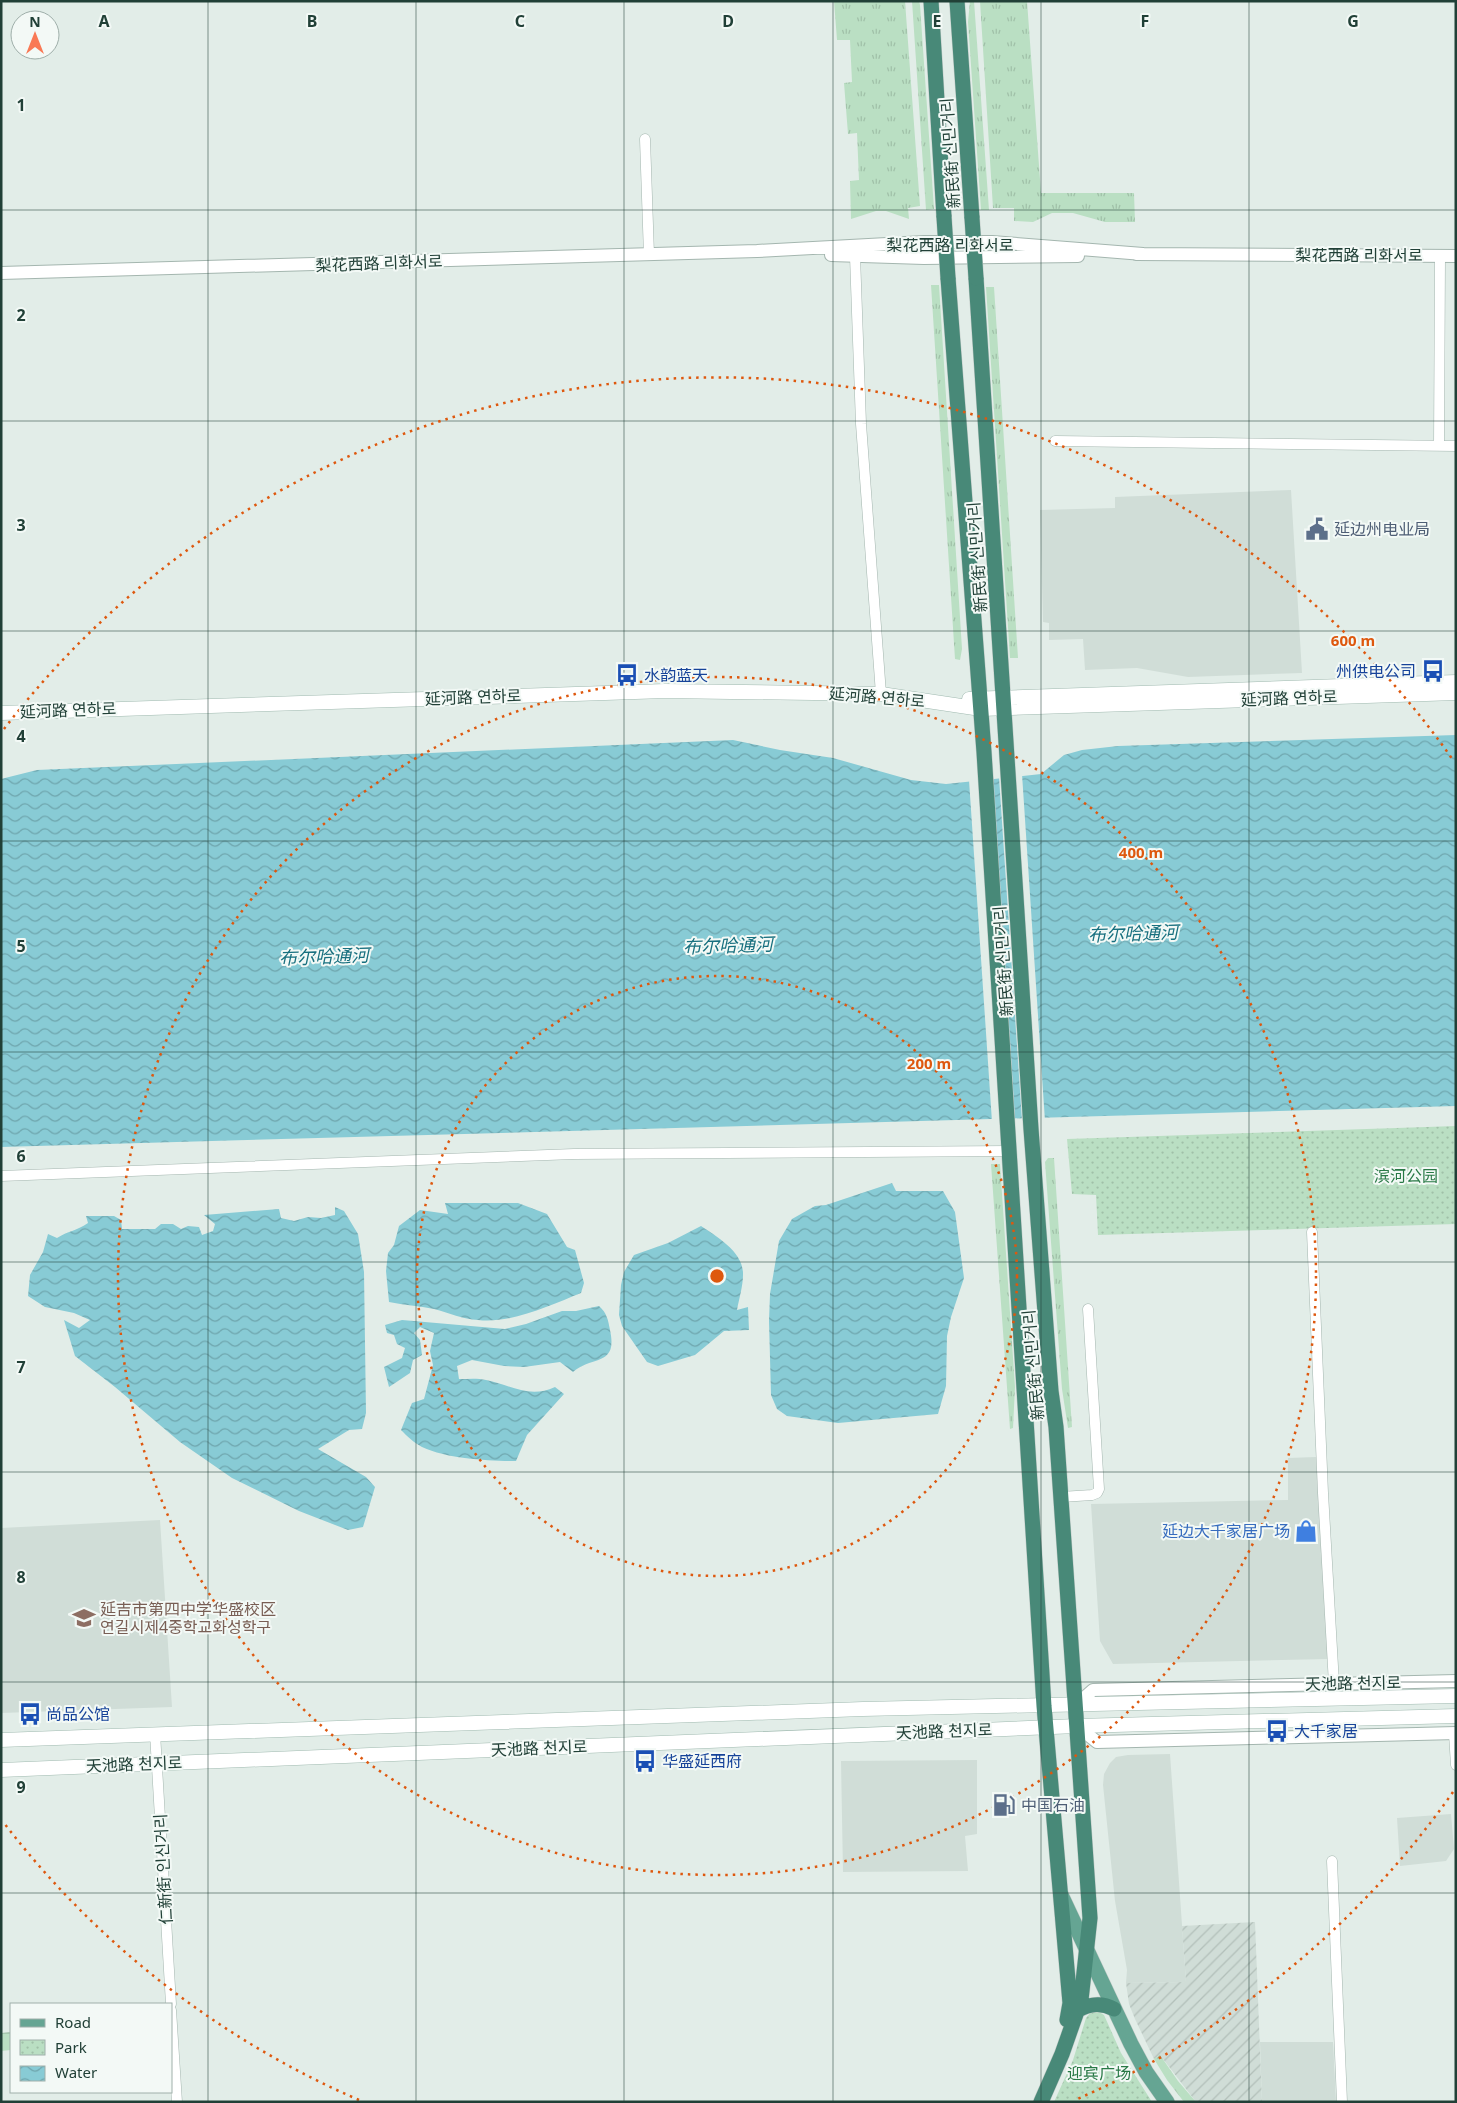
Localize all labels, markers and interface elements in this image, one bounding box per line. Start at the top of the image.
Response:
north arrow [10,10,60,60]
text: A [98,10,110,32]
text: B [307,10,317,32]
text: C [515,10,525,32]
text: D [722,10,734,32]
text: E [933,10,942,32]
text: F [1141,10,1149,32]
text: G [1347,10,1359,32]
text: N [29,12,41,31]
text: 1 [16,94,26,116]
street label: 新民街 신민거리 [935,97,965,209]
street label: 梨花西路 리화서로 [886,234,1014,256]
street label: 梨花西路 리화서로 [1295,244,1423,266]
street label: 梨花西路 리화서로 [315,250,443,276]
text: 2 [16,304,26,326]
street label: 新民街 신민거리 [962,501,992,613]
text: 3 [16,514,26,536]
public building icon: 延边州电业局 [1304,516,1330,542]
place label: 延边州电业局 [1334,518,1430,540]
text: 600 m [1331,630,1375,650]
bus stop icon: 州供电公司 [1420,658,1446,684]
place label: 州供电公司 [1336,660,1416,682]
bus stop icon: 水韵蓝天 [614,662,640,688]
place label: 水韵蓝天 [644,664,708,686]
street label: 延河路 연하로 [828,682,926,712]
street label: 延河路 연하로 [424,684,522,710]
street label: 延河路 연하로 [1240,685,1338,711]
street label: 延河路 연하로 [19,697,117,723]
text: 4 [16,725,26,747]
text: 400 m [1119,842,1163,862]
street label: 新民街 신민거리 [988,905,1018,1017]
water label: 布尔哈通河 [1088,919,1181,947]
water label: 布尔哈通河 [683,931,776,959]
text: 5 [16,935,26,957]
water label: 布尔哈通河 [279,942,372,970]
text: 200 m [907,1053,951,1073]
text: 6 [16,1145,26,1167]
park label: 滨河公园 [1374,1165,1438,1187]
centre of rings [708,1267,726,1285]
street label: 新民街 신민거리 [1017,1309,1049,1421]
text: 7 [16,1356,26,1378]
shop icon: 延边大千家居广场 [1293,1518,1319,1544]
place label: 延边大千家居广场 [1162,1520,1290,1542]
text: 8 [16,1566,26,1588]
place label: 延吉市第四中学华盛校区 연길시제4중학교화성학구 [100,1598,276,1638]
school or university icon: 延吉市第四中学华盛校区 연길시제4중학교화성학구 [71,1605,97,1631]
street label: 天池路 천지로 [1305,1671,1402,1695]
bus stop icon: 尚品公馆 [17,1701,43,1727]
place label: 尚品公馆 [46,1703,110,1725]
street label: 天池路 천지로 [895,1718,993,1744]
bus stop icon: 大千家居 [1264,1718,1290,1744]
place label: 大千家居 [1294,1720,1358,1742]
street label: 天池路 천지로 [490,1735,588,1761]
bus stop icon: 华盛延西府 [632,1748,658,1774]
place label: 华盛延西府 [662,1750,742,1772]
street label: 天池路 천지로 [85,1751,183,1777]
text: 9 [16,1776,26,1798]
fuel station icon: 中国石油 [991,1792,1017,1818]
place label: 中国石油 [1021,1794,1085,1816]
street label: 仁新街 인신거리 [149,1813,177,1925]
legend [10,2003,172,2093]
text: Road [55,2012,91,2032]
text: Park [55,2037,87,2057]
text: Water [55,2062,97,2082]
park label: 迎宾广场 [1067,2062,1131,2084]

